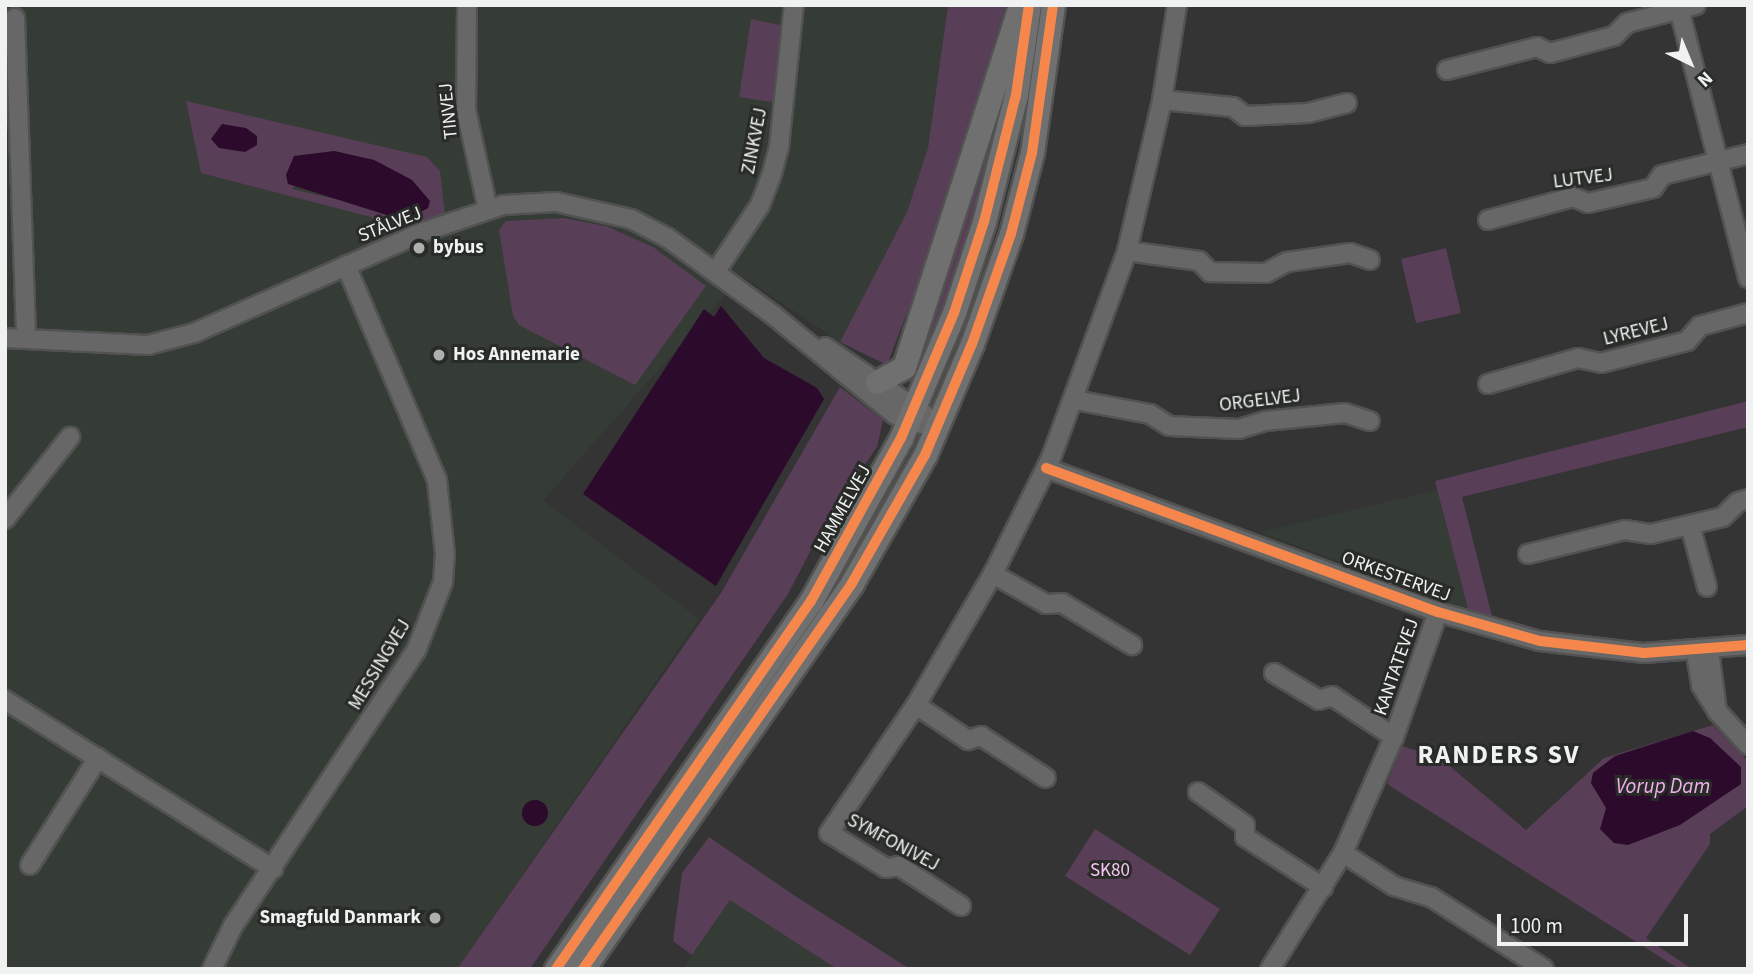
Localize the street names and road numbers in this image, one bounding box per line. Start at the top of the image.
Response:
street label: TINVEJ [435,82,463,140]
street label: ZINKVEJ [737,106,773,176]
street label: LUTVEJ [1552,164,1614,194]
street label: STÅLVEJ [355,202,425,248]
street label: LYREVEJ [1601,313,1671,351]
street label: ORGELVEJ [1218,385,1302,417]
street label: HAMMELVEJ [810,461,876,557]
street label: ORKESTERVEJ [1338,547,1454,607]
street label: KANTATEVEJ [1370,615,1424,719]
street label: MESSINGVEJ [344,616,416,714]
street label: SYMFONIVEJ [843,809,943,877]

